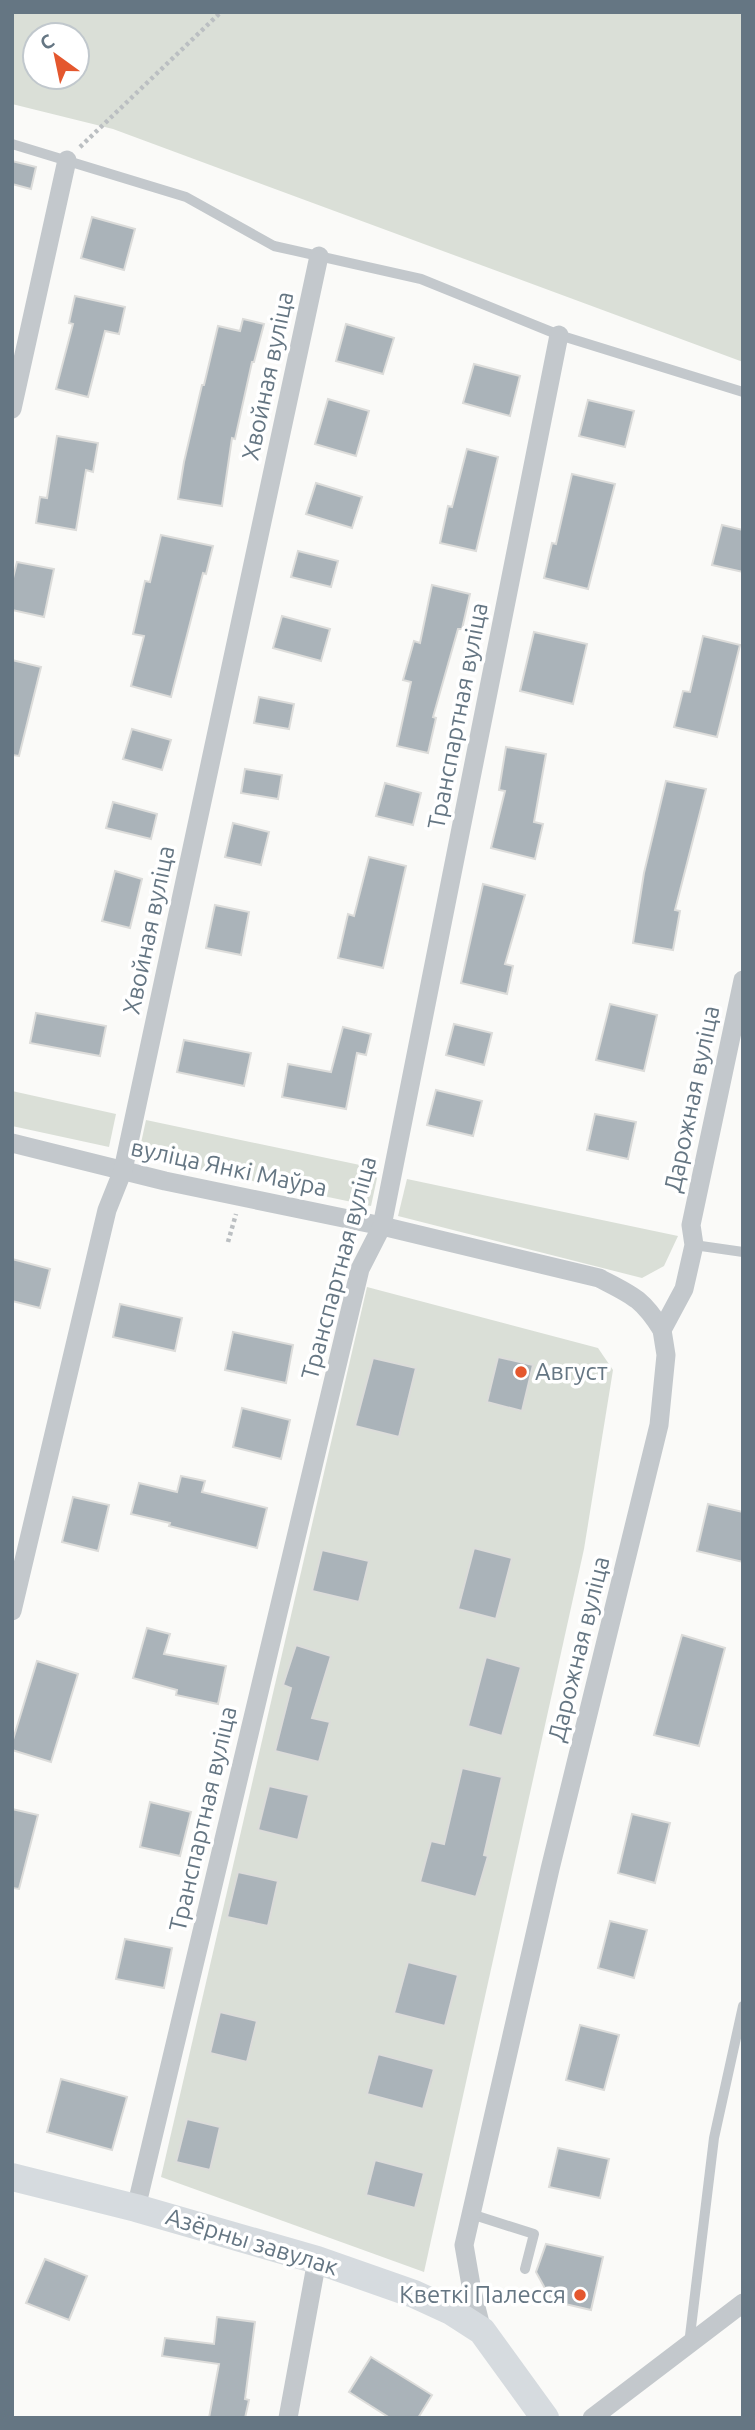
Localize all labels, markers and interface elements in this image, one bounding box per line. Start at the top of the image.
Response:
north arrow [21,21,91,91]
text: С [36,29,58,54]
street label: Хвойная вуліца [236,289,299,463]
street label: Транспартная вуліца [422,600,493,832]
street label: Хвойная вуліца [117,843,180,1017]
street label: Дарожная вуліца [659,1003,724,1195]
street label: вуліца Янкі Маўра [129,1134,330,1201]
street label: Транспартная вуліца [296,1153,381,1383]
place label: Август [535,1358,608,1385]
marker: Август [513,1364,529,1380]
street label: Дарожная вуліца [542,1553,615,1744]
street label: Транспартная вуліца [163,1704,242,1934]
street label: Азёрны завулак [163,2202,342,2281]
place label: Кветкі Палесся [399,2281,566,2308]
marker: Кветкі Палесся [572,2287,588,2303]

